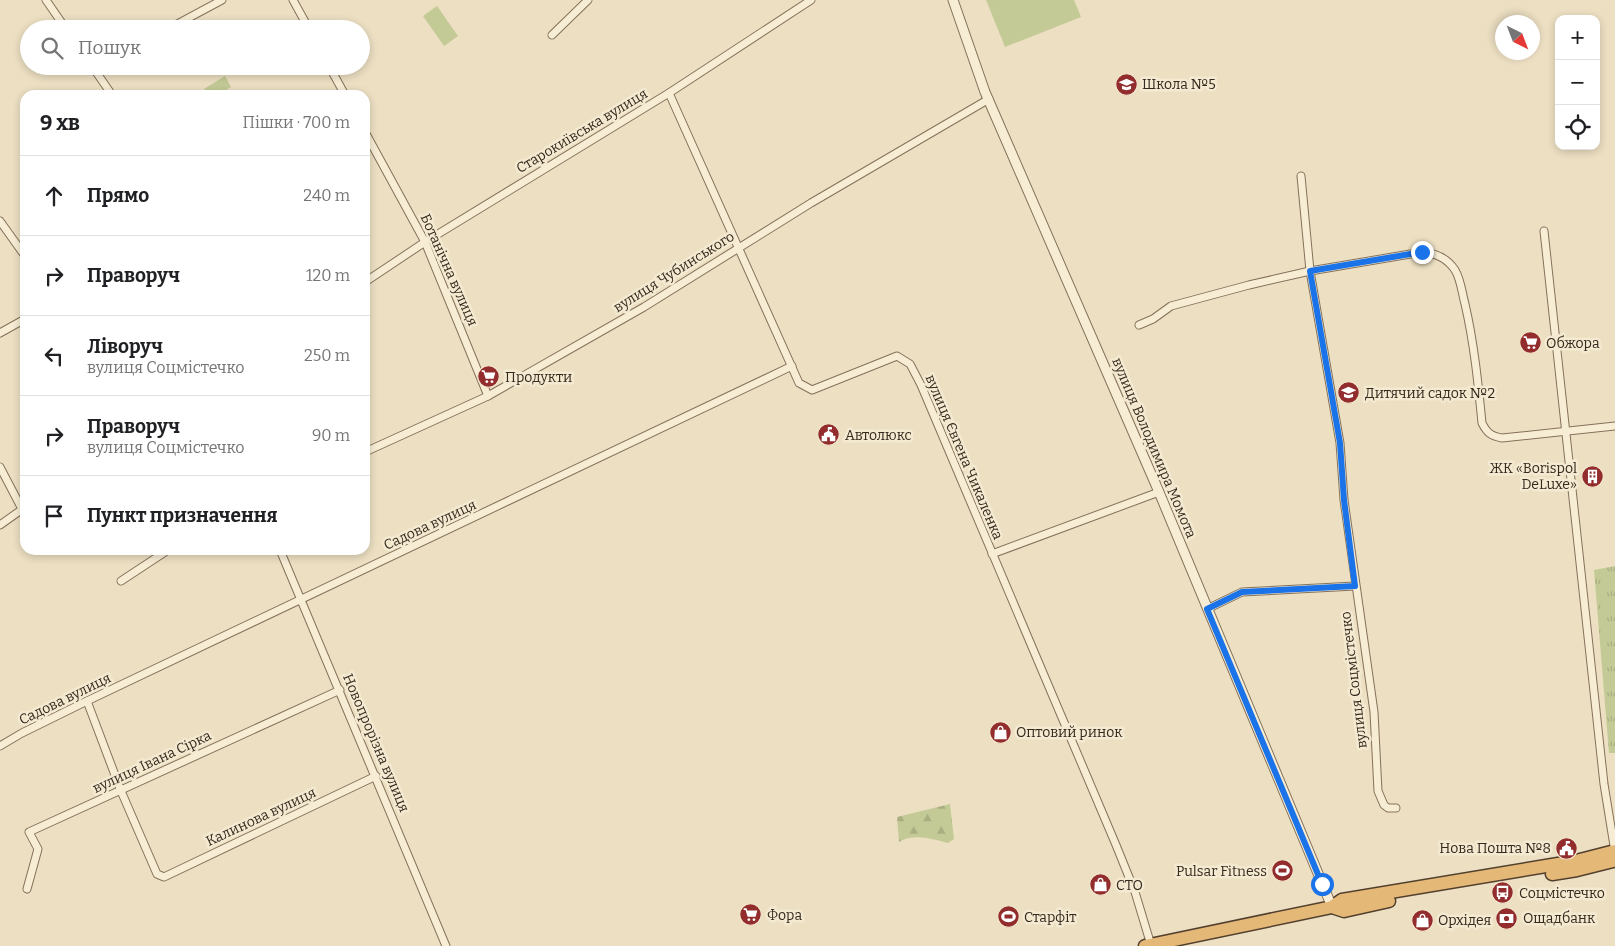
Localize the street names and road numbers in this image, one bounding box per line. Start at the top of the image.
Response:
street label: Старокиївська вулиця [513,85,651,177]
street label: Ботанічна вулиця [417,211,481,329]
street label: вулиця Чубинського [610,228,738,316]
street label: вулиця Володимира Момота [1108,355,1200,541]
street label: вулиця Євгена Чикаленка [921,372,1007,542]
street label: Садова вулиця [381,496,479,554]
street label: вулиця Соцмістечко [1337,611,1371,749]
street label: Садова вулиця [16,669,114,729]
street label: Новопрорізна вулиця [339,671,413,815]
street label: вулиця Івана Сірка [90,727,214,797]
street label: Калинова вулиця [203,784,319,850]

